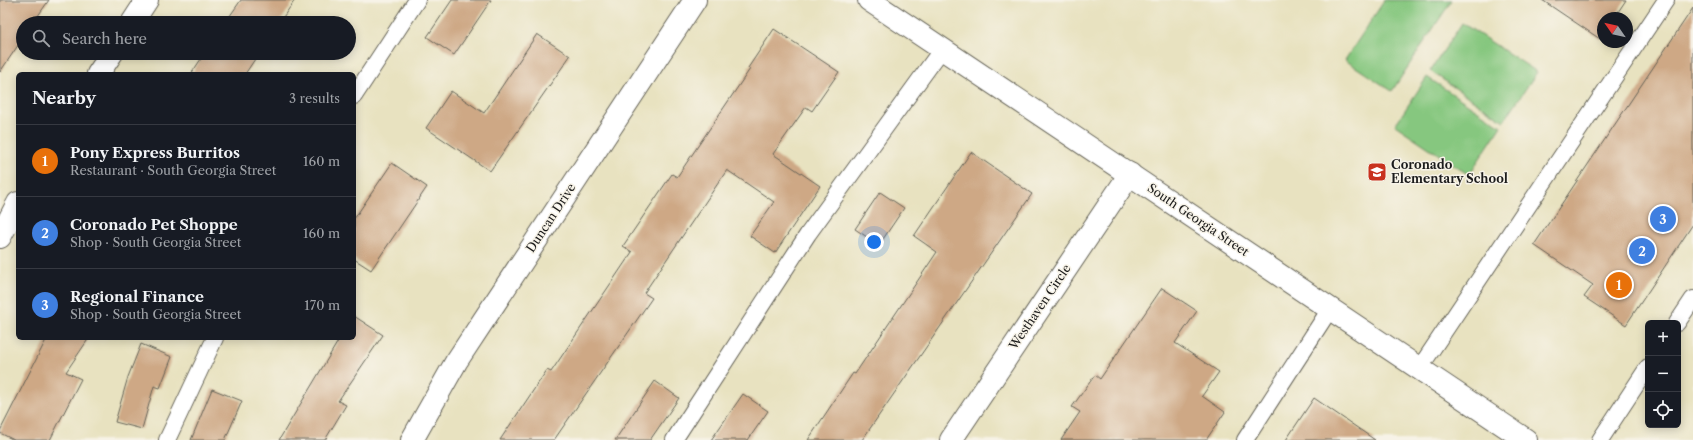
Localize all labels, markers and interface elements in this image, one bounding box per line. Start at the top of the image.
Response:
north arrow [1597,12,1633,48]
search box [16,16,356,60]
icon: search [30,27,52,49]
text: Search here [62,29,147,48]
text: Nearby [32,88,96,108]
text: 3 results [289,90,340,106]
text: Pony Express Burritos [70,143,240,162]
text: 1 [42,153,48,169]
text: 160 m [303,153,340,169]
place label: Coronado Elementary School [1391,157,1508,186]
school or university icon: Coronado Elementary School [1366,161,1388,183]
text: Restaurant · South Georgia Street [70,162,276,178]
street label: Duncan Drive [523,180,579,255]
street label: South Georgia Street [1145,180,1252,259]
pin: 3 [1650,204,1676,234]
text: Coronado Pet Shoppe [70,215,238,234]
text: 2 [41,225,49,241]
text: 160 m [303,225,340,241]
your location [864,232,884,252]
text: Shop · South Georgia Street [70,234,241,250]
pin: 2 [1629,236,1655,266]
street label: Westhaven Circle [1005,261,1074,353]
pin: 1 [1606,270,1632,300]
text: Regional Finance [70,287,204,306]
text: 3 [41,297,49,313]
text: 170 m [304,297,340,313]
text: Shop · South Georgia Street [70,306,241,322]
map controls [1645,320,1681,428]
button: + [1645,320,1681,356]
button: − [1645,356,1681,392]
button: locate [1645,392,1681,428]

